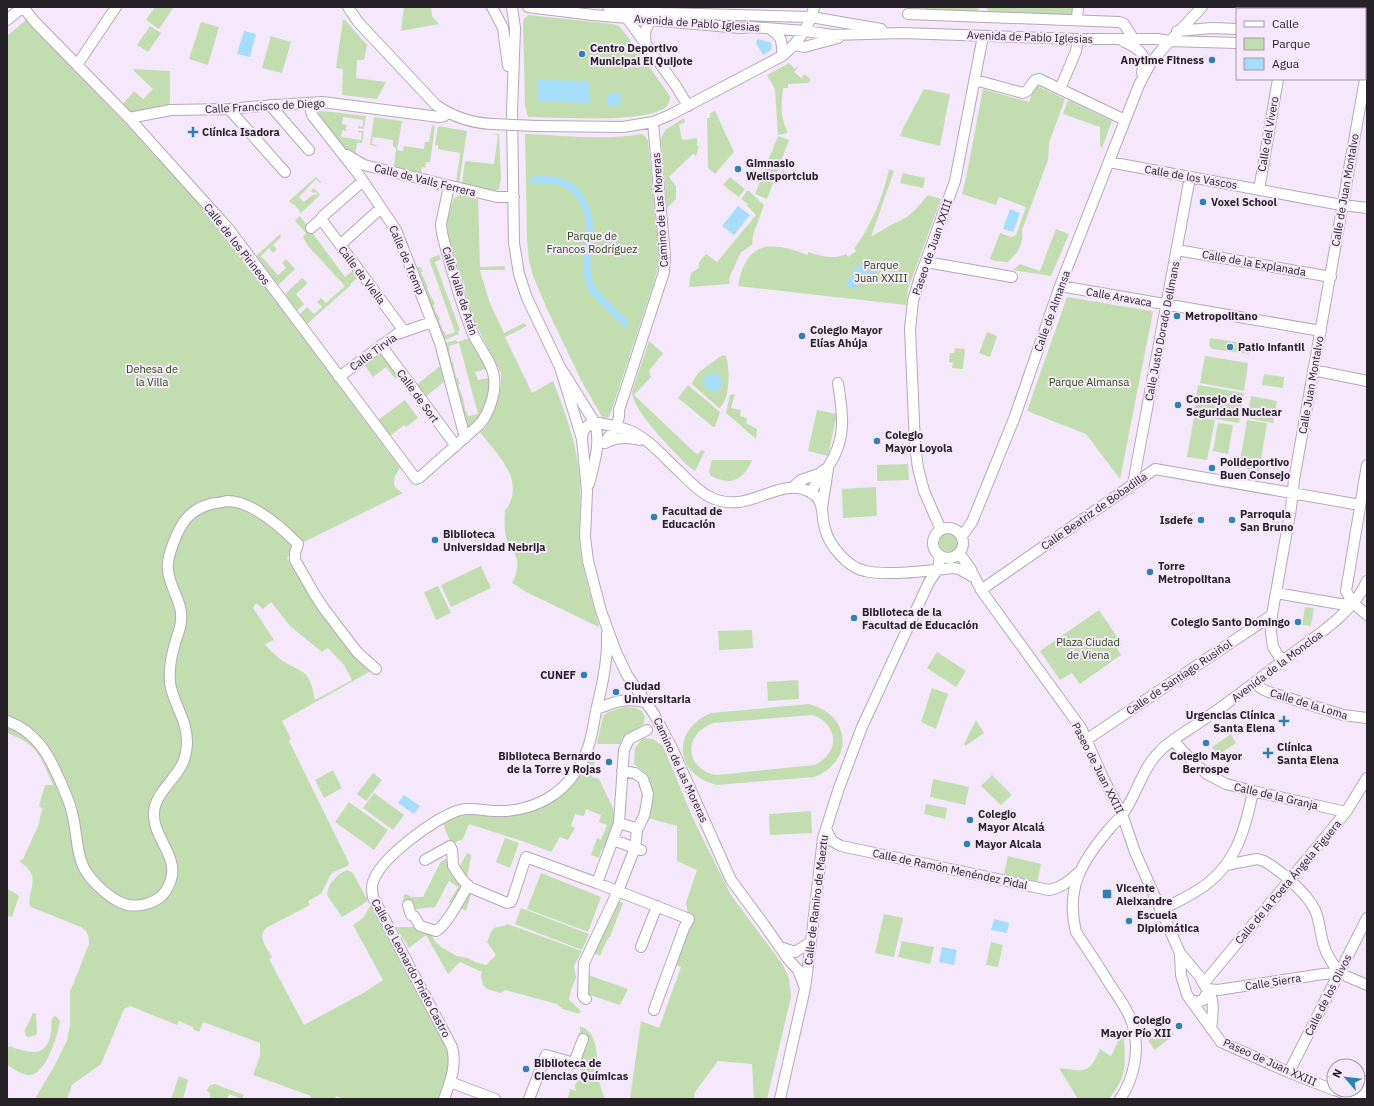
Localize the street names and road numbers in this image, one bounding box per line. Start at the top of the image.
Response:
street label: Avenida de Pablo Iglesias [634,12,760,34]
street label: Avenida de Pablo Iglesias [967,28,1093,46]
street label: Calle del Vivero [1254,95,1282,173]
street label: Calle Francisco de Diego [205,96,325,116]
street label: Calle de Juan Montalvo [1328,132,1362,248]
street label: Camino de Las Moreras [649,152,671,268]
street label: Calle de Valls Ferrera [373,161,477,199]
street label: Calle de los Vascos [1144,162,1238,192]
street label: Paseo de Juan XXIII [909,197,955,297]
street label: Calle de los Pirineos [201,201,273,287]
street label: Calle de Tremp [386,223,428,297]
street label: Calle de Viella [335,243,389,307]
street label: Calle Valle de Arán [439,245,481,337]
street label: Calle de la Explanada [1201,247,1307,279]
street label: Calle Justo Dorado Dellmans [1142,260,1182,402]
street label: Calle de Almansa [1031,268,1073,353]
street label: Calle Aravaca [1085,284,1153,310]
street label: Calle Tirvia [347,330,399,374]
street label: Calle Juan Montalvo [1295,335,1327,435]
street label: Calle de Sort [394,366,442,426]
street label: Calle Beatriz de Bobadilla [1038,469,1150,553]
street label: Avenida de la Moncloa [1229,627,1325,705]
street label: Calle de Santiago Rusiñol [1123,636,1235,718]
street label: Calle de la Loma [1268,685,1350,723]
street label: Camino de Las Moreras [650,715,712,825]
street label: Paseo de Juan XXIII [1069,720,1127,816]
street label: Calle de la Granja [1232,779,1320,813]
street label: Calle de la Poeta Ángela Figuera [1232,817,1344,947]
street label: Calle de Ramiro de Maeztu [801,834,831,966]
street label: Calle de Ramón Menéndez Pidal [871,846,1029,892]
street label: Calle de Leonardo Prieto Castro [368,896,454,1040]
street label: Calle de los Olivos [1301,952,1355,1038]
street label: Calle Sierra [1244,971,1302,993]
street label: Paseo de Juan XXIII [1221,1035,1319,1089]

